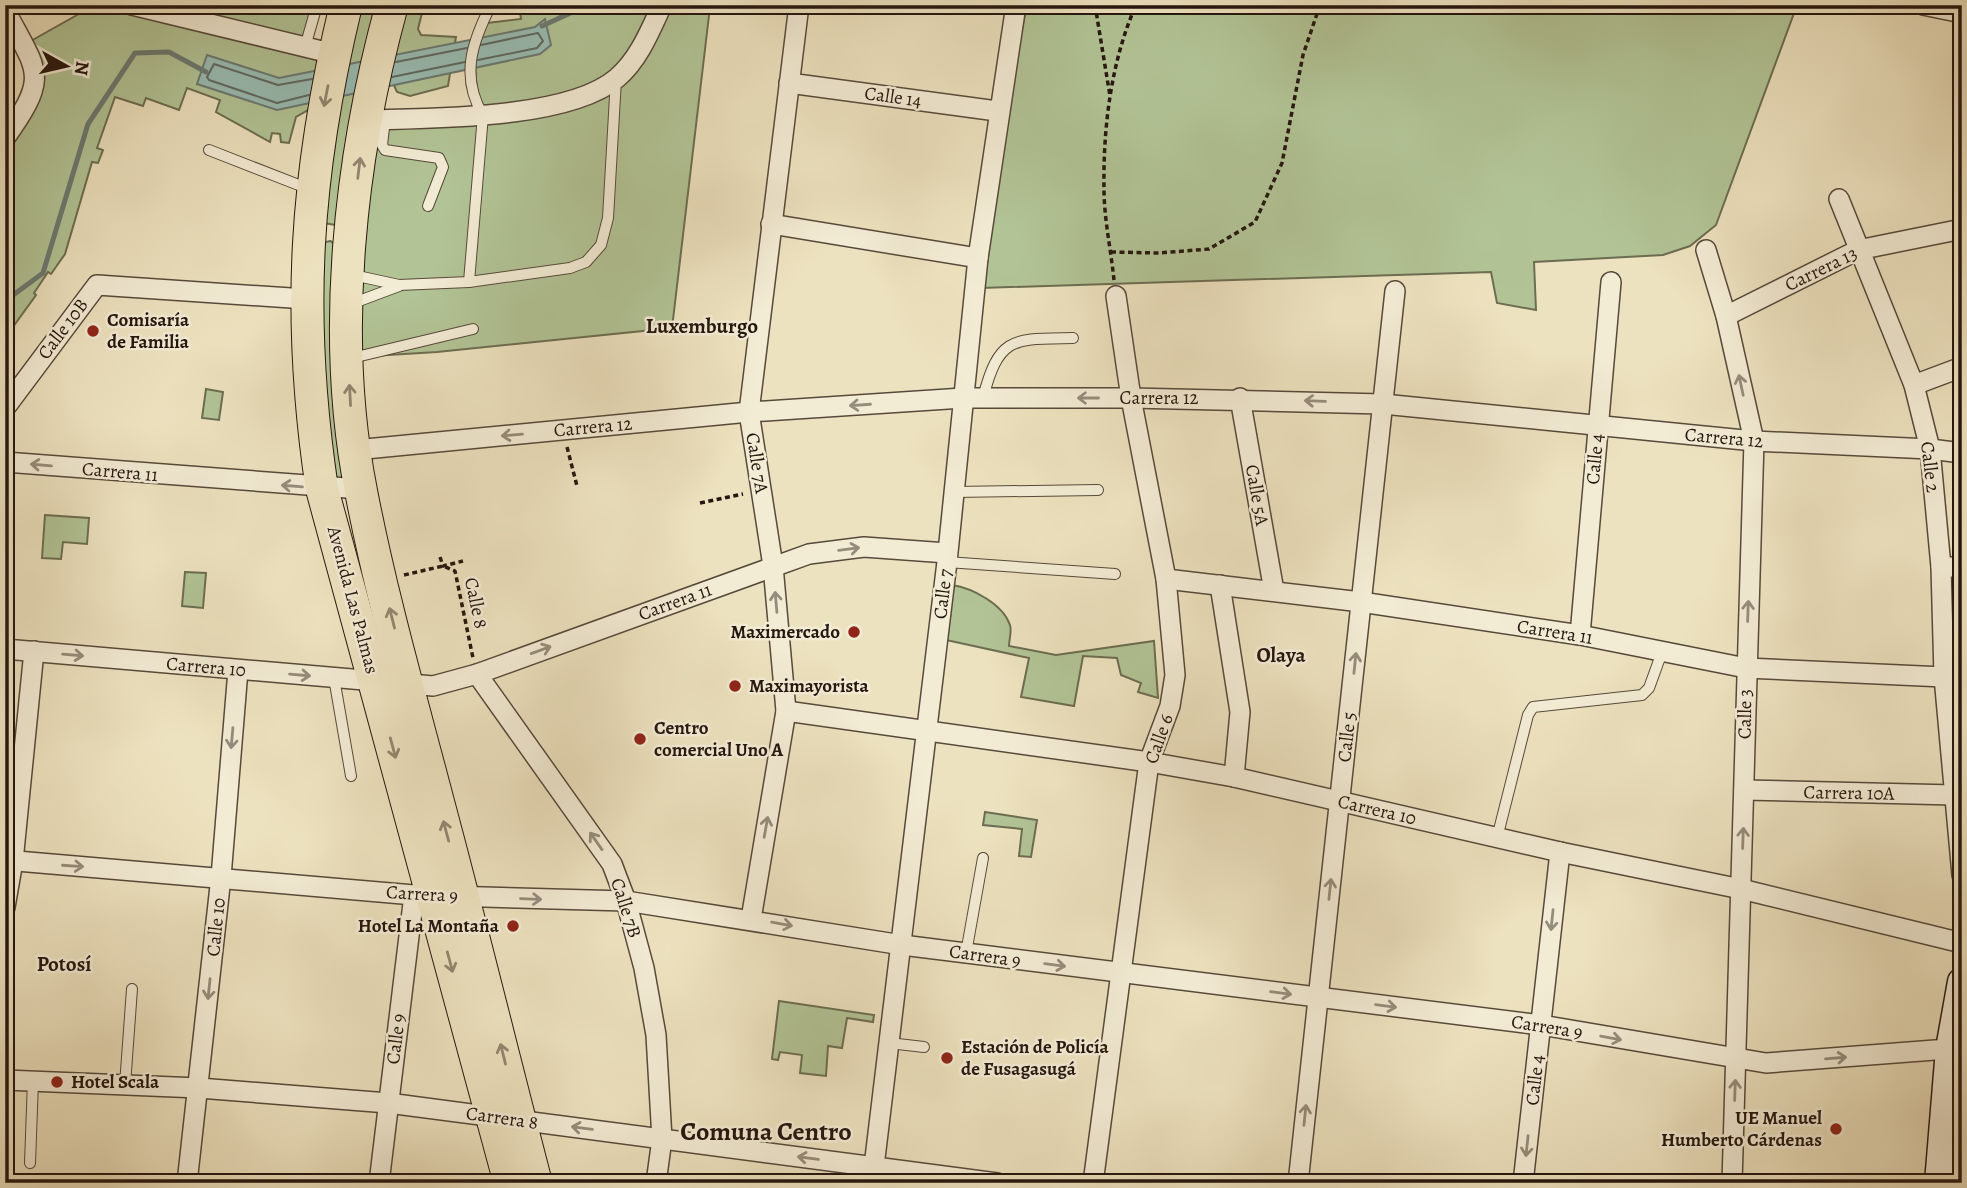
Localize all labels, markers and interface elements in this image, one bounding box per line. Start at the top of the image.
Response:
north arrow [32,32,102,102]
text: N [68,60,96,77]
street label: Calle 14 [863,80,924,114]
one-way arrow [318,84,332,107]
one-way arrow [352,157,365,180]
street label: Carrera 13 [1780,240,1862,298]
street label: Calle 10B [31,293,95,365]
place label: Comisaría de Familia [107,307,190,355]
district label: Luxemburgo [646,312,758,340]
marker: Comisaría de Familia [85,323,101,339]
one-way arrow [1734,374,1748,397]
one-way arrow [344,384,357,407]
street label: Carrera 12 [1120,385,1198,411]
one-way arrow [1076,391,1099,405]
one-way arrow [1304,395,1327,408]
one-way arrow [850,399,872,412]
street label: Carrera 12 [553,411,633,443]
street label: Carrera 12 [1684,422,1764,454]
one-way arrow [501,429,523,442]
street label: Calle 7A [739,431,775,496]
street label: Calle 4 [1580,432,1610,485]
street label: Calle 2 [1914,440,1946,494]
street label: Carrera 11 [81,456,160,488]
one-way arrow [30,458,53,471]
street label: Calle 5A [1239,462,1275,528]
one-way arrow [282,479,304,492]
street label: Avenida Las Palmas [321,522,385,677]
one-way arrow [837,542,860,555]
street label: Calle 7 [927,567,959,621]
street label: Calle 8 [458,575,494,631]
street label: Carrera 11 [635,577,716,627]
one-way arrow [769,591,782,614]
one-way arrow [1741,599,1754,622]
one-way arrow [384,607,398,630]
street label: Carrera 11 [1515,613,1595,651]
place label: Maximercado [731,619,840,645]
marker: Maximercado [846,624,862,640]
district label: Olaya [1256,641,1306,669]
one-way arrow [529,643,551,655]
one-way arrow [61,649,84,662]
street label: Carrera 10 [165,651,247,683]
one-way arrow [1348,652,1361,674]
one-way arrow [288,669,311,682]
place label: Maximayorista [749,673,870,699]
marker: Maximayorista [727,678,743,694]
street label: Calle 3 [1732,689,1758,739]
street label: Calle 6 [1138,710,1180,767]
street label: Calle 5 [1331,711,1363,763]
place label: Centro comercial Uno A [654,715,784,763]
one-way arrow [225,726,238,748]
marker: Centro comercial Uno A [632,731,648,747]
one-way arrow [387,737,400,759]
street label: Carrera 10A [1803,779,1896,807]
street label: Carrera 10 [1335,788,1419,832]
one-way arrow [760,816,773,839]
one-way arrow [439,820,452,843]
one-way arrow [1736,827,1749,850]
one-way arrow [589,832,603,851]
one-way arrow [62,860,84,873]
street label: Calle 7B [604,875,648,941]
one-way arrow [1324,878,1337,901]
street label: Carrera 9 [385,879,459,909]
one-way arrow [520,892,543,905]
street label: Calle 10 [200,896,232,958]
one-way arrow [1545,908,1558,931]
place label: Hotel La Montaña [358,913,500,939]
marker: Hotel La Montaña [505,918,521,934]
one-way arrow [770,918,793,931]
street label: Carrera 9 [948,938,1022,974]
district label: Potosí [37,950,91,978]
one-way arrow [444,950,457,973]
one-way arrow [1043,959,1066,972]
one-way arrow [202,977,215,999]
one-way arrow [1269,986,1292,999]
one-way arrow [1374,999,1397,1012]
street label: Carrera 9 [1509,1009,1585,1045]
street label: Calle 9 [380,1012,412,1066]
one-way arrow [1599,1032,1622,1045]
place label: Estación de Policía de Fusagasugá [961,1034,1110,1082]
one-way arrow [496,1043,509,1066]
marker: Estación de Policía de Fusagasugá [939,1050,955,1066]
one-way arrow [1825,1051,1847,1064]
street label: Calle 4 [1519,1053,1551,1107]
place label: Hotel Scala [71,1069,160,1095]
marker: Hotel Scala [49,1074,65,1090]
one-way arrow [1728,1079,1742,1102]
street label: Carrera 8 [464,1100,540,1136]
one-way arrow [1299,1104,1312,1127]
place label: UE Manuel Humberto Cárdenas [1661,1105,1822,1153]
district label: Comuna Centro [680,1114,852,1149]
marker: UE Manuel Humberto Cárdenas [1828,1121,1844,1137]
one-way arrow [571,1122,594,1135]
one-way arrow [1521,1134,1534,1157]
one-way arrow [797,1151,820,1164]

